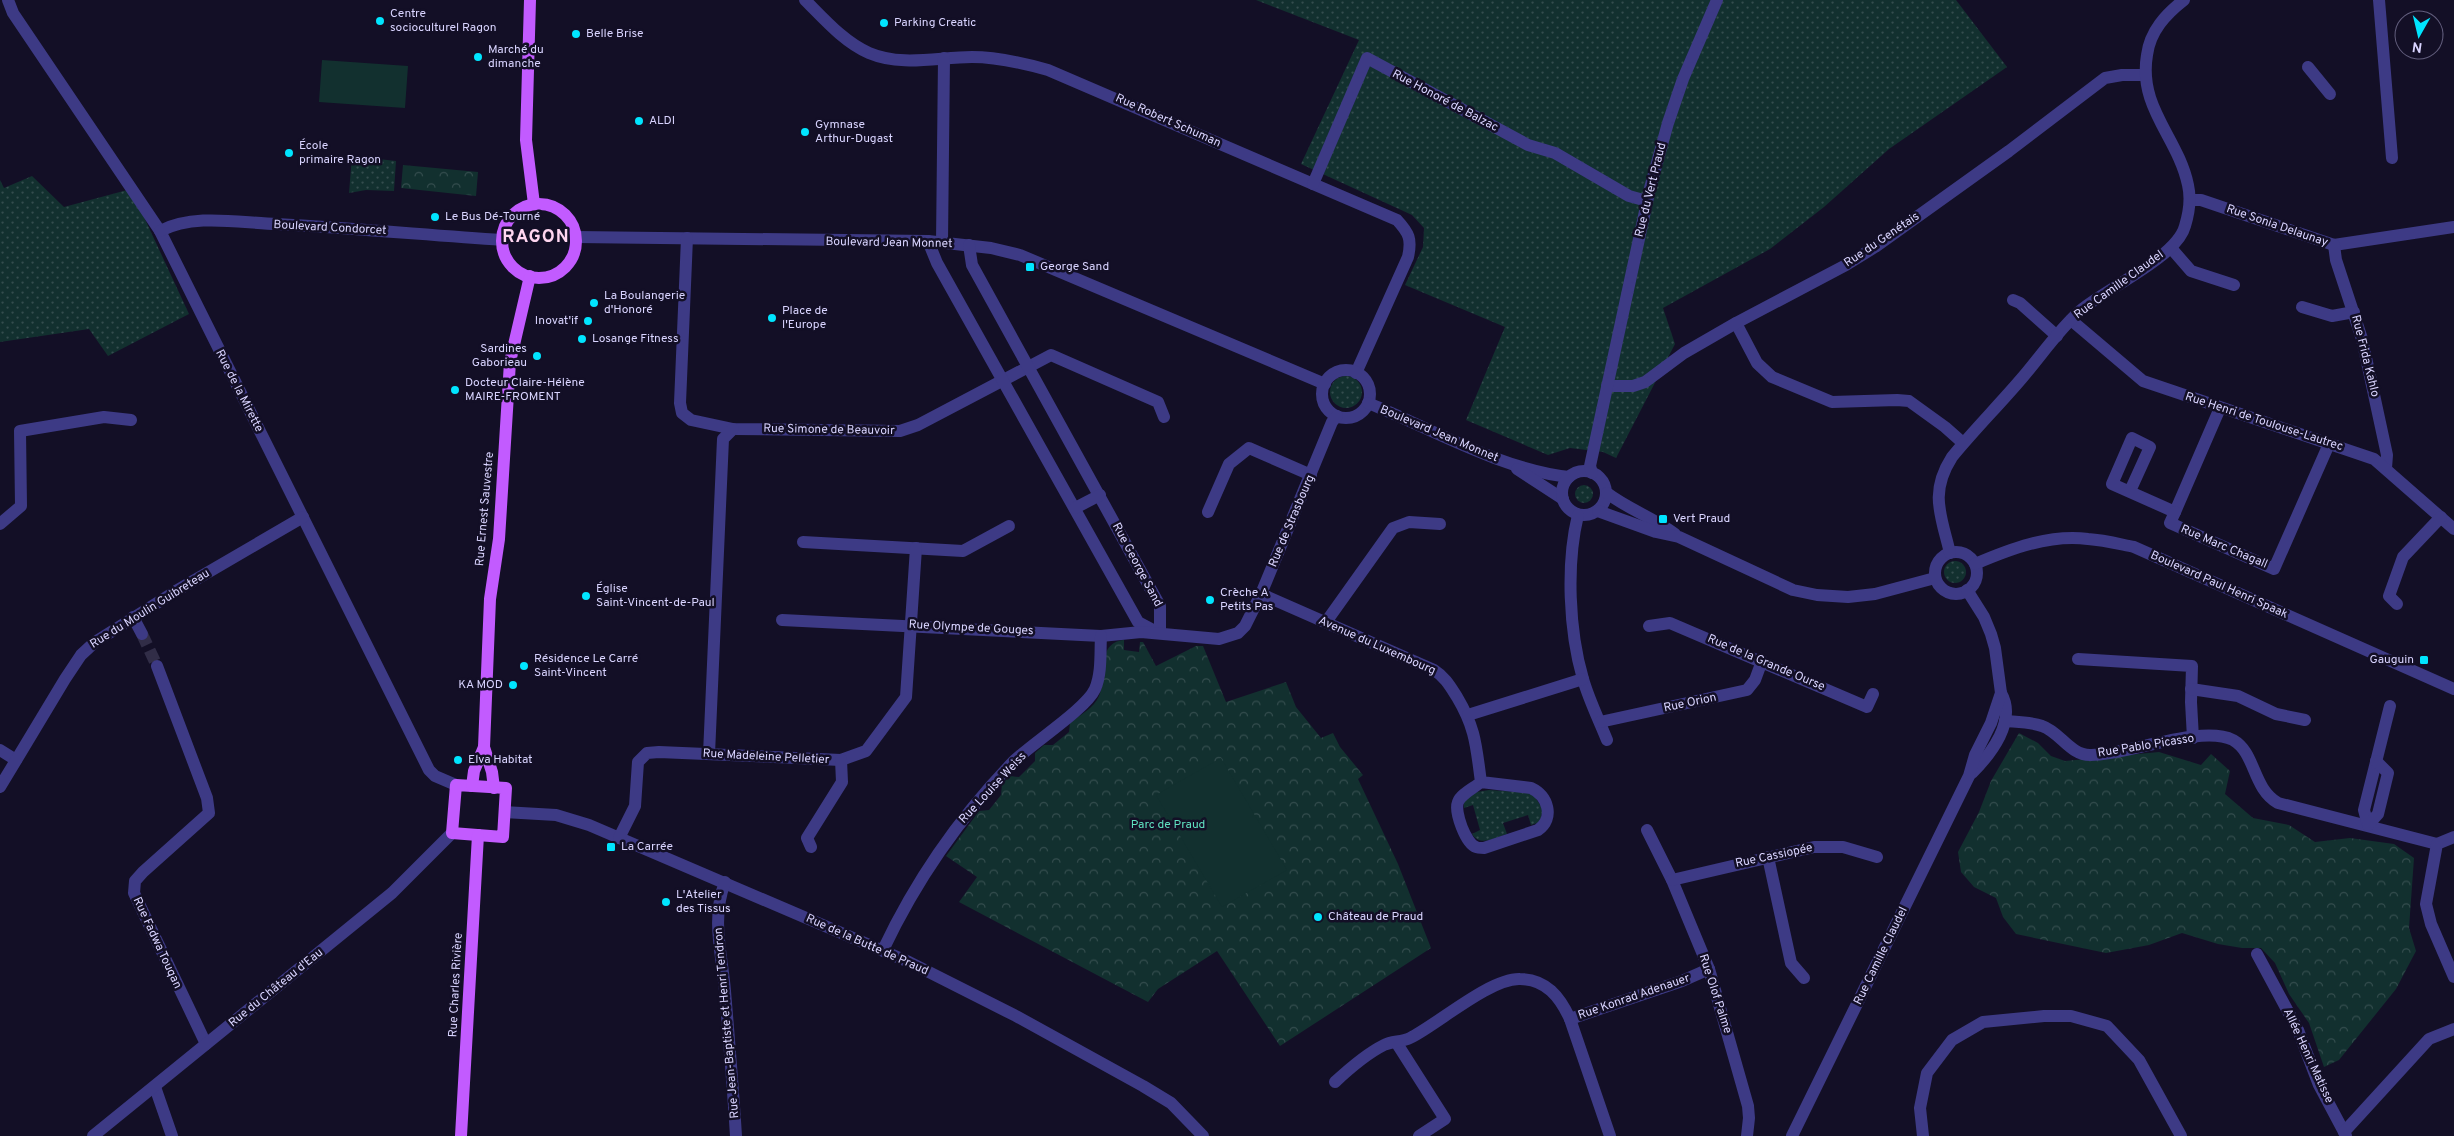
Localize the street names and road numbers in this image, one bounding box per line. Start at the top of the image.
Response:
street label: Rue Honoré de Balzac [1389,66,1501,136]
street label: Rue Robert Schuman [1113,91,1223,151]
street label: Rue du Vert Praud [1632,141,1670,239]
street label: Rue Sonia Delaunay [2224,201,2330,251]
street label: Rue du Genétais [1841,209,1923,271]
street label: Boulevard Condorcet [273,217,387,239]
street label: Boulevard Jean Monnet [825,234,953,252]
street label: Rue Camille Claudel [2071,247,2167,323]
street label: Rue Frida Kahlo [2347,313,2383,399]
street label: Rue de la Mirette [211,347,267,435]
street label: Rue Henri de Toulouse-Lautrec [2183,389,2345,455]
street label: Boulevard Jean Monnet [1377,402,1501,466]
street label: Rue Simone de Beauvoir [763,421,895,439]
street label: Rue Ernest Sauvestre [472,451,498,567]
street label: Rue de Strasbourg [1265,472,1319,570]
street label: Rue George Sand [1108,520,1166,610]
street label: Rue Marc Chagall [2178,521,2270,573]
street label: Boulevard Paul Henri Spaak [2148,547,2290,623]
street label: Rue du Moulin Guibreteau [87,566,213,652]
street label: Avenue du Luxembourg [1316,613,1438,679]
street label: Rue Olympe de Gouges [908,617,1034,639]
street label: Rue de la Grande Ourse [1705,631,1827,695]
street label: Rue Orion [1662,690,1718,716]
street label: Rue Pablo Picasso [2097,730,2196,762]
street label: Rue Madeleine Pelletier [702,746,830,768]
street label: Rue Louise Weiss [956,749,1030,827]
street label: Rue Cassiopée [1734,840,1814,872]
street label: Rue Fadwa Touqan [129,895,185,991]
street label: Rue Camille Claudel [1850,904,1912,1008]
street label: Rue de la Butte de Praud [803,911,931,979]
street label: Rue Jean-Baptiste et Henri Tendron [711,927,743,1119]
street label: Rue Charles Rivière [445,932,467,1038]
street label: Rue du Château d'Eau [225,945,327,1031]
street label: Rue Olof Palme [1695,952,1735,1036]
street label: Rue Konrad Adenauer [1576,970,1692,1024]
street label: Allée Henri Matisse [2279,1006,2337,1106]

